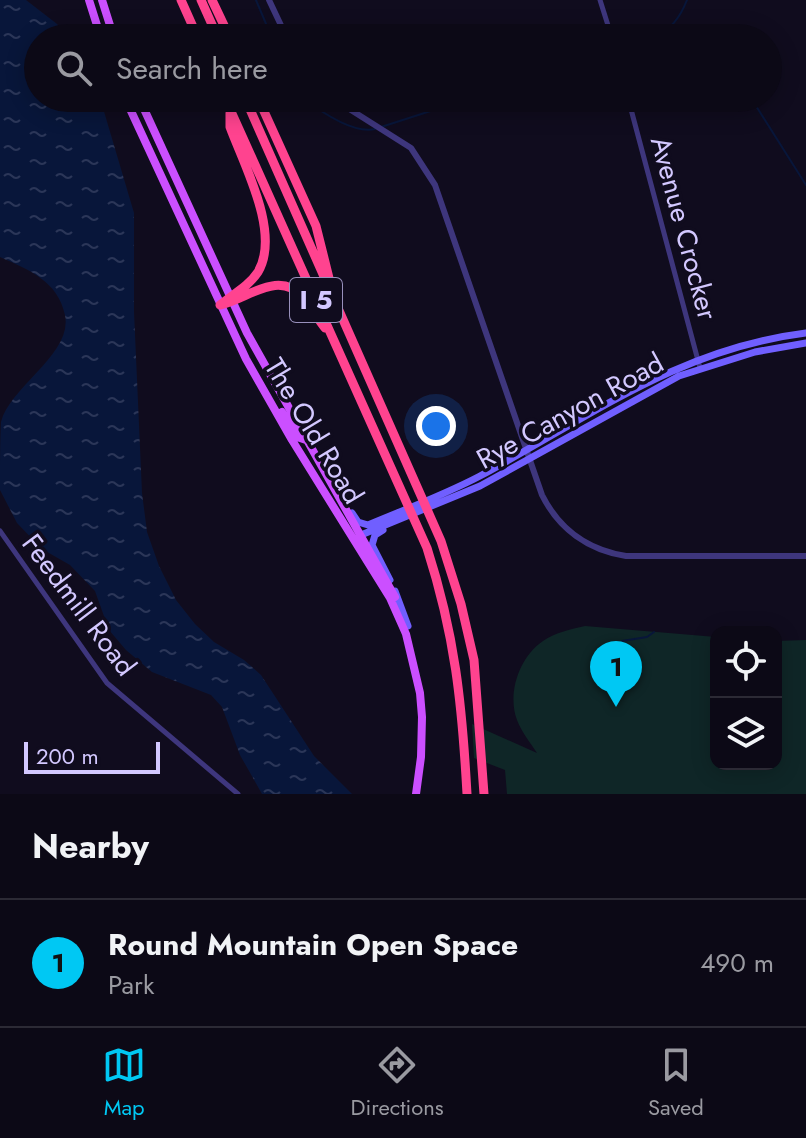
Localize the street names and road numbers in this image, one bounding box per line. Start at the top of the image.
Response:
street label: Avenue Crocker [640,132,728,325]
road number: I 5 [290,278,342,322]
street label: Rye Canyon Road [469,343,671,479]
street label: The Old Road [254,350,374,512]
street label: Feedmill Road [12,525,146,685]

